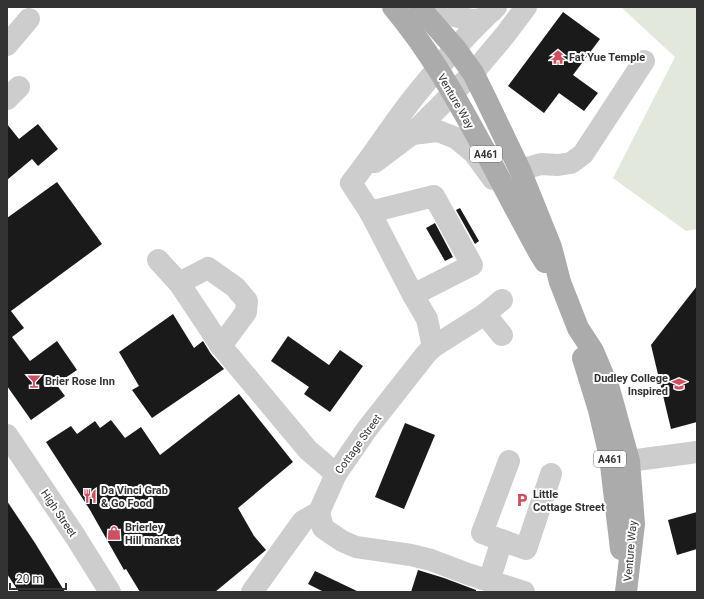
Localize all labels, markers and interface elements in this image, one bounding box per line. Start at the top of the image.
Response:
temple icon: Fat Yue Temple [550,49,566,65]
place label: Fat Yue Temple [569,51,645,64]
street label: Venture Way [435,71,477,132]
road number: A461 [470,146,502,162]
place label: Dudley College Inspired [594,372,668,398]
bar icon: Brier Rose Inn [26,373,42,389]
place label: Brier Rose Inn [45,375,115,388]
school or university icon: Dudley College Inspired [671,376,687,392]
street label: Cottage Street [332,412,385,477]
road number: A461 [594,451,626,467]
place label: Da Vinci Grab & Go Food [101,484,168,510]
street label: High Street [38,487,79,540]
restaurant icon: Da Vinci Grab & Go Food [82,488,98,504]
place label: Little Cottage Street [533,488,605,514]
parking icon: Little Cottage Street [514,492,530,508]
street label: Venture Way [621,519,640,582]
place label: Brierley Hill market [125,521,179,547]
shop icon: Brierley Hill market [106,525,122,541]
scale bar [10,565,66,591]
text: 20 m [16,572,43,586]

